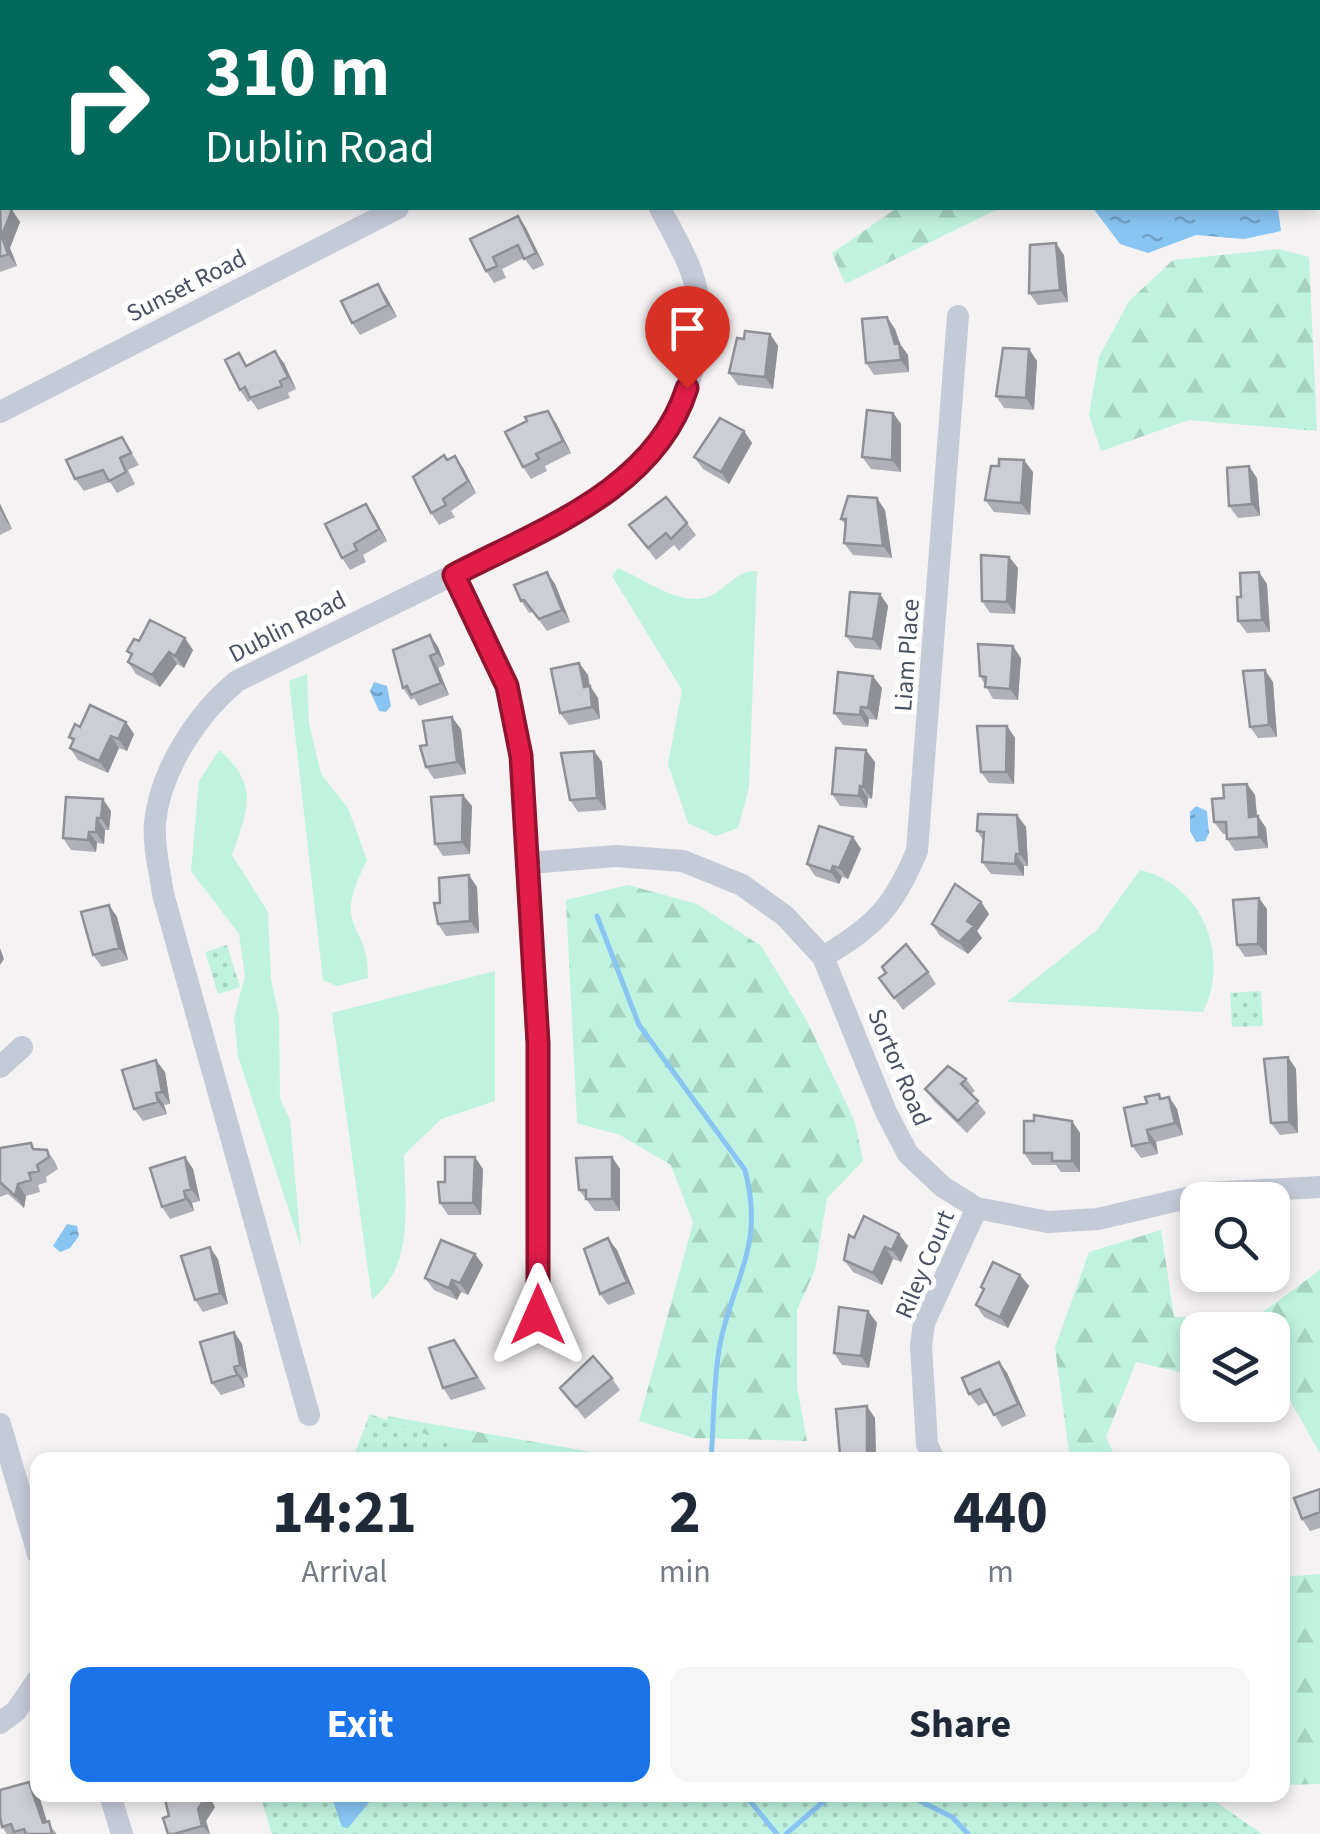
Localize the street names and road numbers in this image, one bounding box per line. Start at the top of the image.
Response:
street label: Sunset Road [120,240,253,332]
street label: Dublin Road [222,582,352,672]
street label: Liam Place [885,597,929,713]
street label: Sortor Road [858,1003,940,1132]
street label: Riley Court [886,1204,964,1324]

